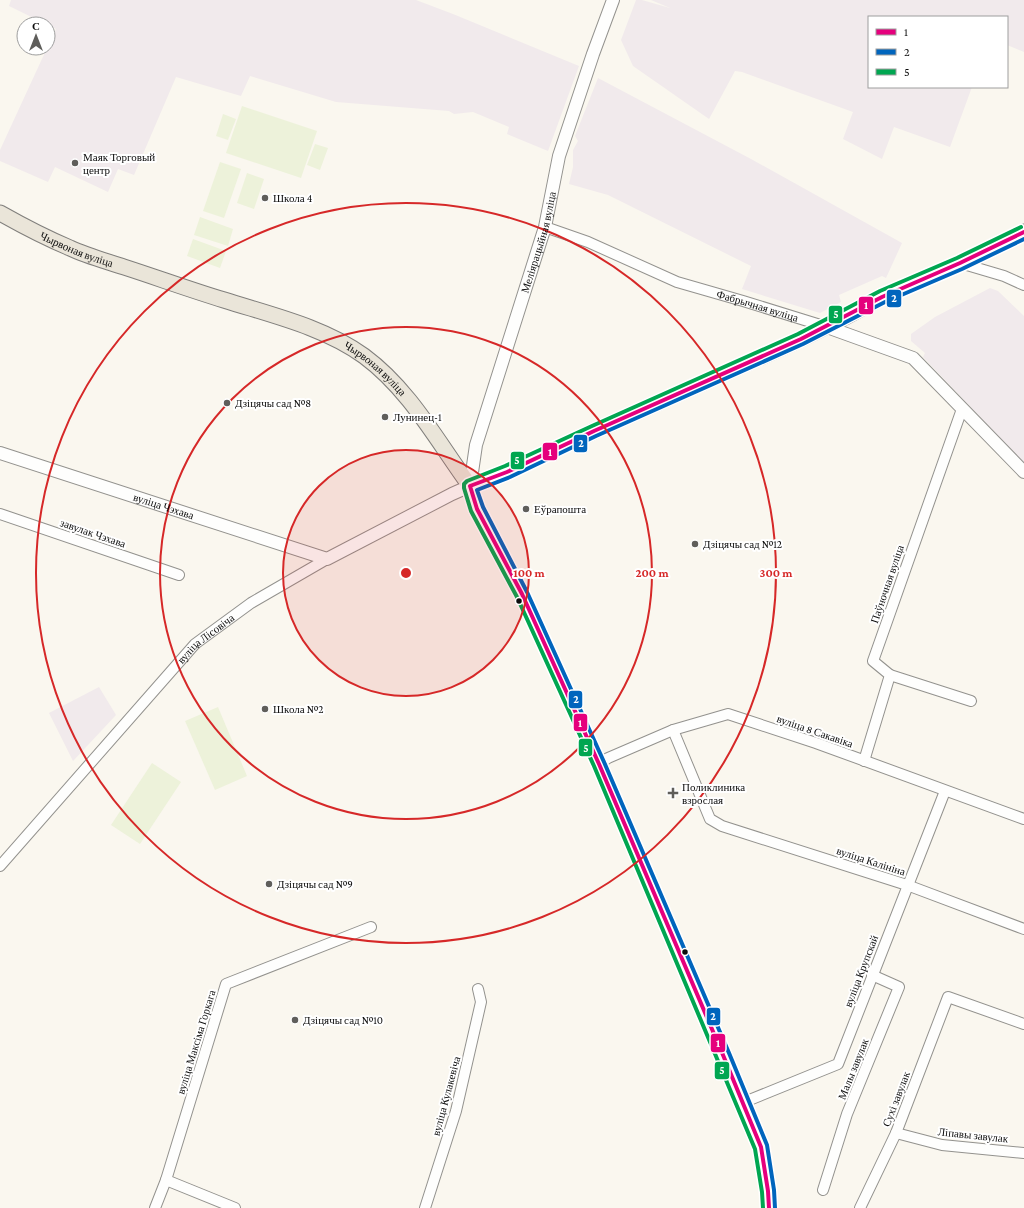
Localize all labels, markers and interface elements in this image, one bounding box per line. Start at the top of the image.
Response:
north arrow [16,16,56,56]
legend [868,16,1008,88]
text: С [32,20,40,32]
text: 1 [904,25,908,39]
text: 2 [904,45,910,59]
text: 5 [904,65,910,79]
place label: Маяк Торговый центр [83,151,155,176]
marker: Маяк Торговый центр [70,158,80,168]
street label: Меліярацыйная вуліца [519,190,558,294]
place label: Школа 4 [273,192,313,204]
marker: Школа 4 [260,193,270,203]
street label: Чырвоная вуліца [38,229,115,269]
street label: Фабрычная вуліца [715,288,800,324]
line badge: 2 [886,289,902,308]
text: 2 [891,292,897,304]
line badge: 1 [858,296,874,315]
text: 1 [864,299,868,311]
line badge: 5 [828,305,843,324]
text: 5 [833,308,839,320]
street label: Чырвоная вуліца [342,339,409,398]
place label: Дзіцячы сад №8 [235,397,311,409]
marker: Дзіцячы сад №8 [222,398,232,408]
place label: Лунинец-1 [393,411,442,423]
marker: Лунинец-1 [380,412,390,422]
line badge: 2 [573,434,588,453]
text: 2 [578,437,584,449]
line badge: 1 [542,442,558,461]
text: 1 [548,446,552,458]
line badge: 5 [510,451,525,470]
text: 5 [514,454,520,466]
street label: вуліца Чэхава [132,491,196,521]
place label: Еўрапошта [534,503,586,515]
marker: Еўрапошта [521,504,531,514]
street label: завулак Чэхава [59,516,127,550]
place label: Дзіцячы сад №12 [703,538,782,550]
marker: Дзіцячы сад №12 [690,539,700,549]
street label: Паўночная вуліца [868,543,906,625]
centre of rings [399,566,413,580]
text: 100 m [513,566,546,580]
text: 200 m [635,566,669,580]
text: 300 m [760,566,793,580]
unlabelled marker [514,596,524,606]
street label: вуліца Лісовіча [175,611,237,666]
line badge: 2 [568,690,583,709]
text: 2 [573,693,579,705]
place label: Школа №2 [273,703,323,715]
marker: Школа №2 [260,704,270,714]
street label: вуліца 8 Сакавіка [775,712,855,750]
line badge: 1 [573,713,588,732]
text: 1 [578,717,582,729]
line badge: 5 [578,738,593,757]
text: 5 [583,742,589,754]
place label: Поликлиника взрослая [682,781,745,806]
marker: Поликлиника взрослая [667,787,679,799]
street label: вуліца Калініна [835,844,907,878]
place label: Дзіцячы сад №9 [277,878,353,890]
marker: Дзіцячы сад №9 [264,879,274,889]
street label: вуліца Крупскай [842,933,880,1009]
unlabelled marker [680,947,690,957]
street label: вуліца Максіма Горкага [174,988,218,1096]
line badge: 2 [706,1007,721,1026]
text: 2 [710,1010,716,1022]
place label: Дзіцячы сад №10 [303,1014,383,1026]
marker: Дзіцячы сад №10 [290,1015,300,1025]
line badge: 1 [710,1033,726,1053]
street label: Малы завулак [835,1036,871,1101]
text: 1 [716,1037,720,1049]
street label: вуліца Кулакевіча [430,1055,462,1137]
line badge: 5 [714,1061,730,1080]
text: 5 [719,1064,725,1076]
street label: Сухі завулак [880,1069,912,1128]
street label: Ліпавы завулак [937,1125,1009,1145]

